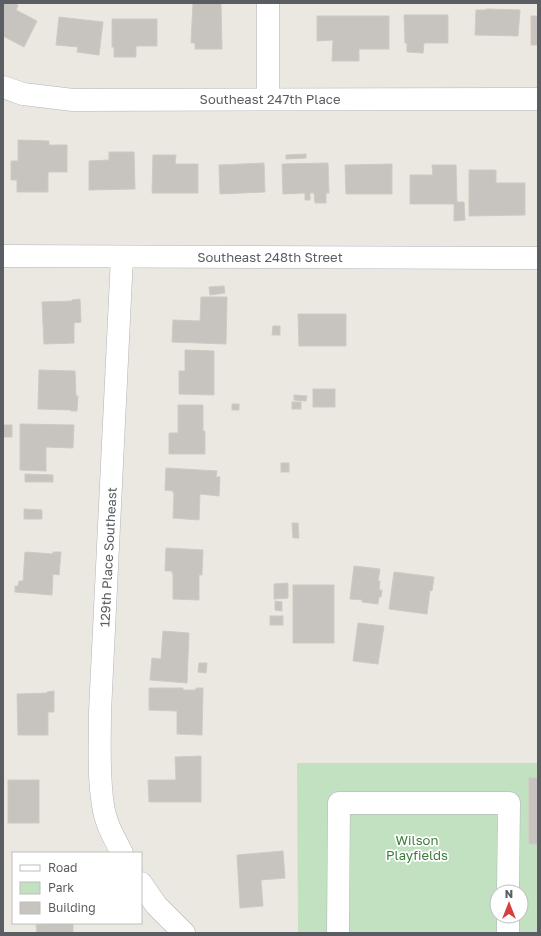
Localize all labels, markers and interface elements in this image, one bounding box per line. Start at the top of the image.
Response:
street label: Southeast 247th Place [200,91,340,107]
street label: Southeast 248th Street [197,249,343,265]
street label: 129th Place Southeast [96,487,120,627]
park label: Wilson Playfields [386,832,448,863]
legend [12,852,142,924]
text: Road [48,860,77,875]
text: Park [48,880,74,895]
north arrow [489,884,529,924]
text: N [505,887,513,900]
text: Building [48,900,96,915]

